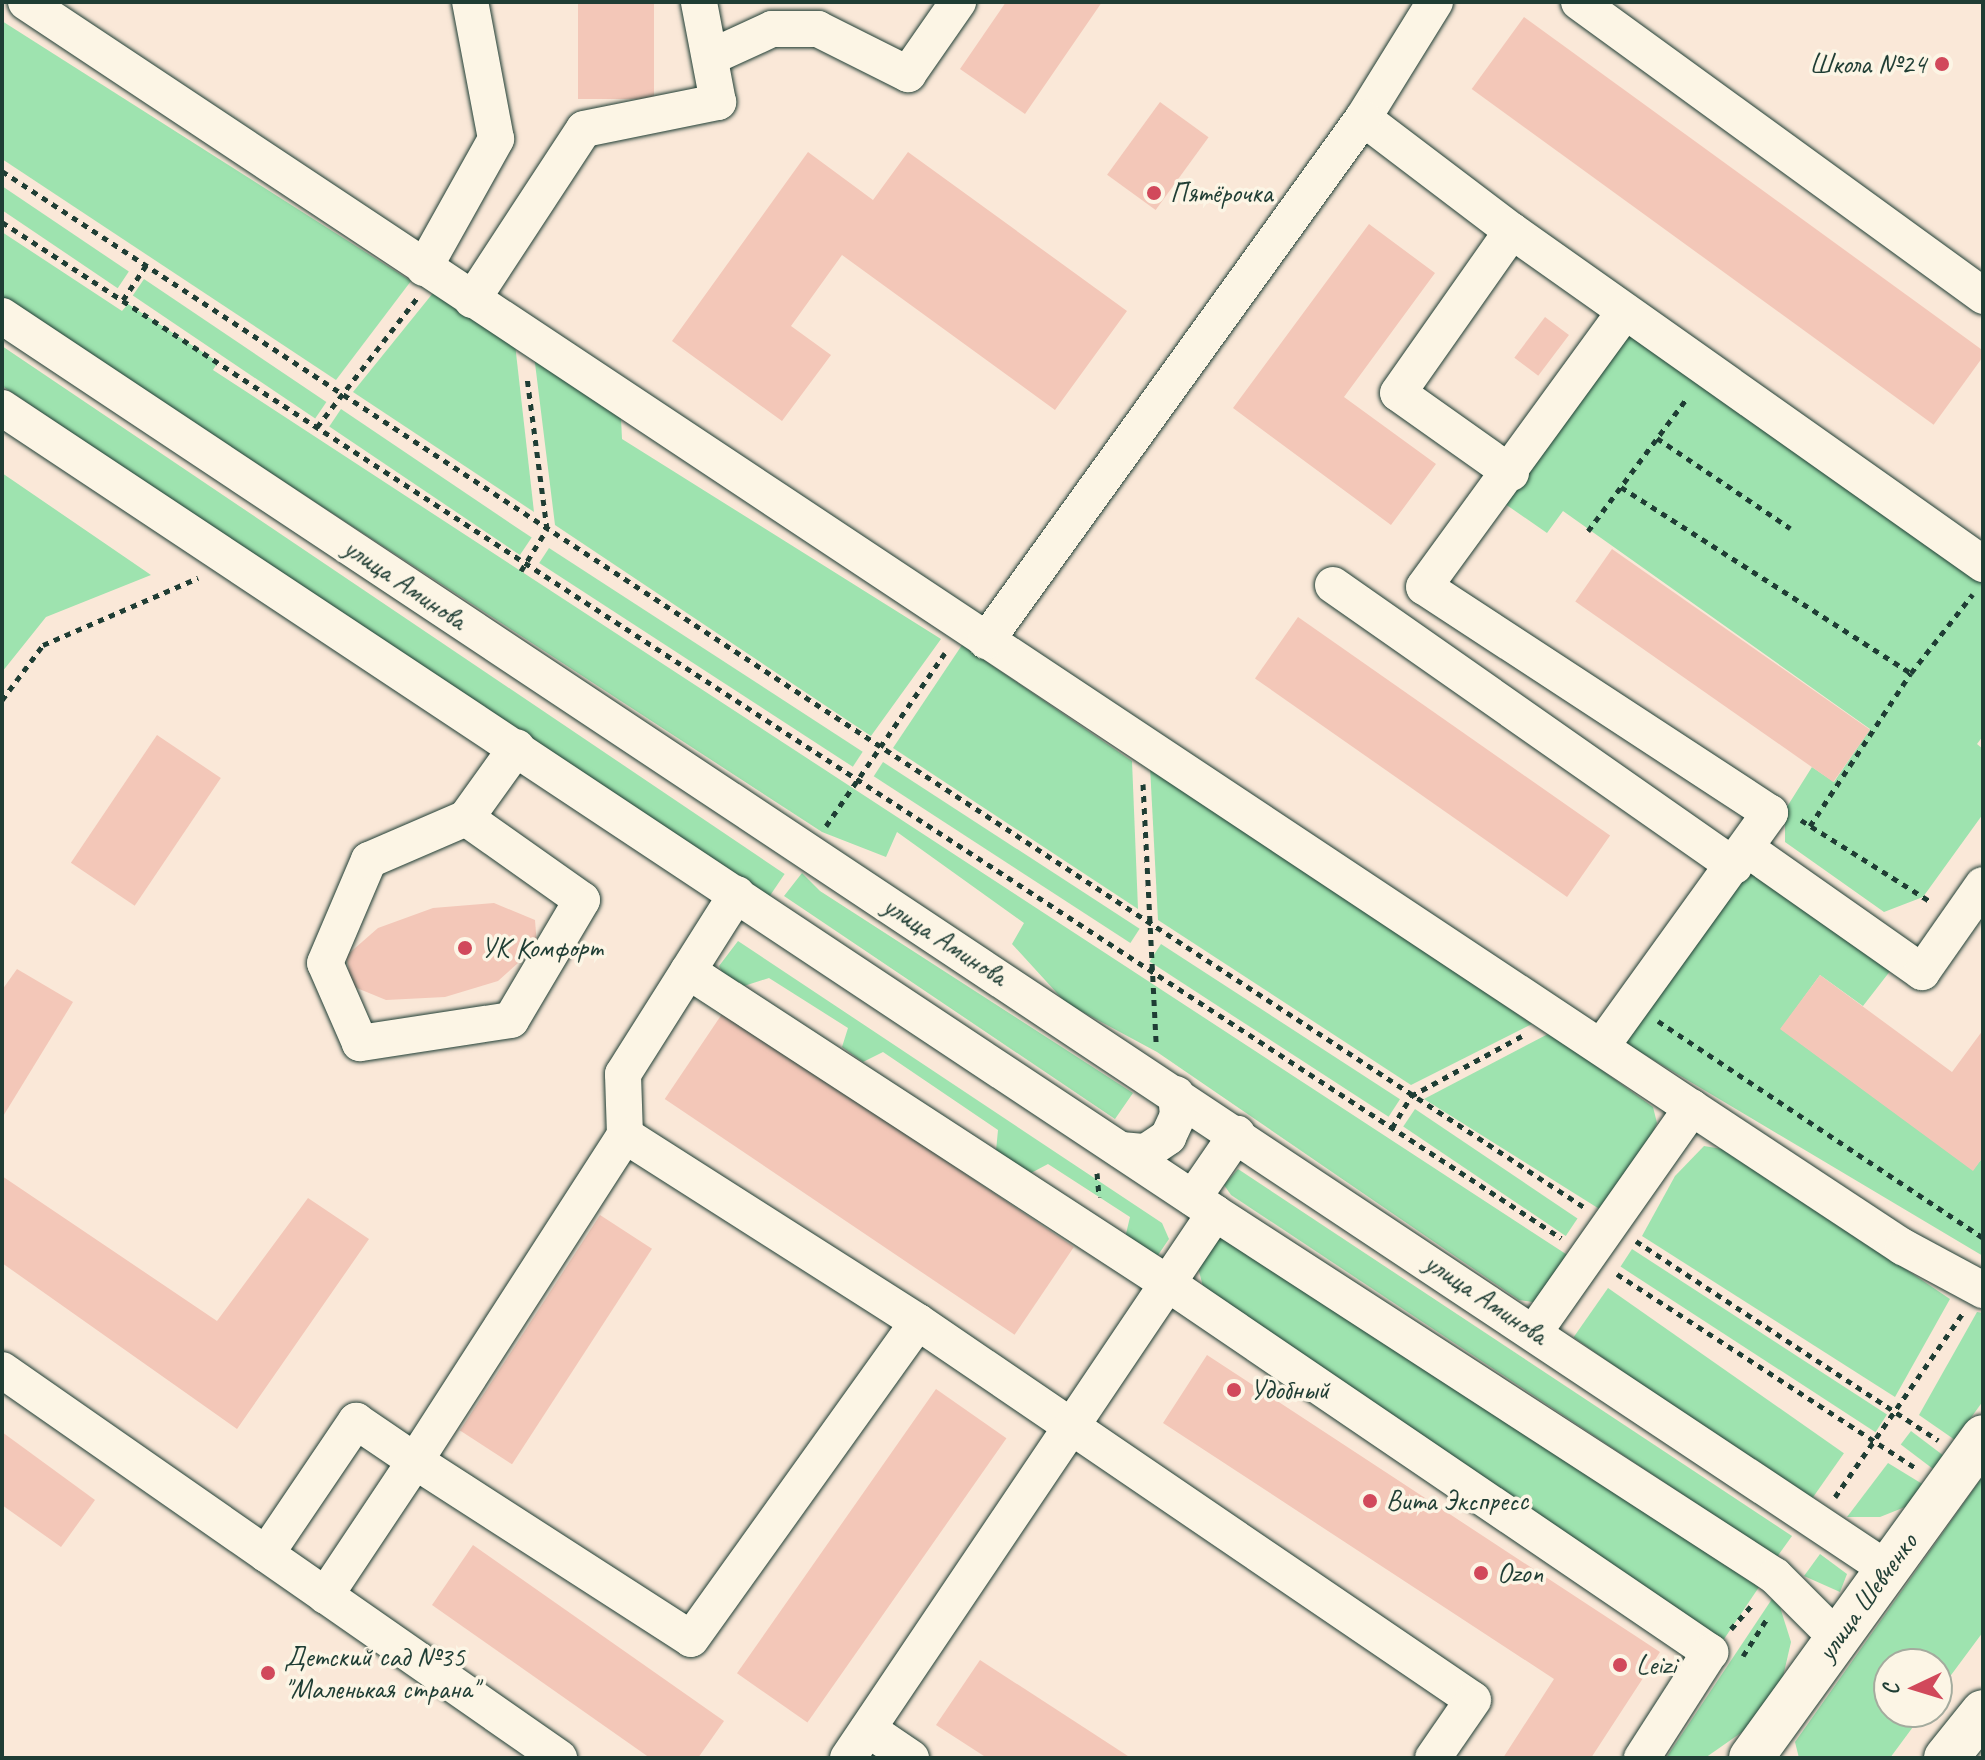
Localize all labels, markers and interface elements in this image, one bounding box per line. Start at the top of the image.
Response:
place label: Школа №24 [1809,47,1926,81]
marker: Школа №24 [1933,55,1951,73]
place label: Пятёрочка [1170,176,1273,210]
marker: Пятёрочка [1145,184,1163,202]
street label: улица Аминова [338,531,472,637]
street label: улица Аминова [877,889,1013,993]
place label: УК Комфорт [481,931,602,965]
marker: УК Комфорт [456,939,474,957]
street label: улица Аминова [1419,1246,1553,1352]
place label: Удобный [1250,1373,1329,1407]
marker: Удобный [1225,1381,1243,1399]
place label: Вита Экспресс [1386,1484,1527,1518]
marker: Вита Экспресс [1361,1492,1379,1510]
street label: улица Шевченко [1809,1526,1925,1668]
place label: Ozon [1497,1556,1543,1590]
marker: Ozon [1472,1564,1490,1582]
place label: Детский сад №35 "Маленькая страна" [284,1640,481,1706]
place label: Leizi [1636,1648,1676,1682]
north arrow [1873,1648,1953,1728]
marker: Leizi [1611,1656,1629,1674]
marker: Детский сад №35 "Маленькая страна" [259,1664,277,1682]
text: С [1877,1683,1905,1696]

